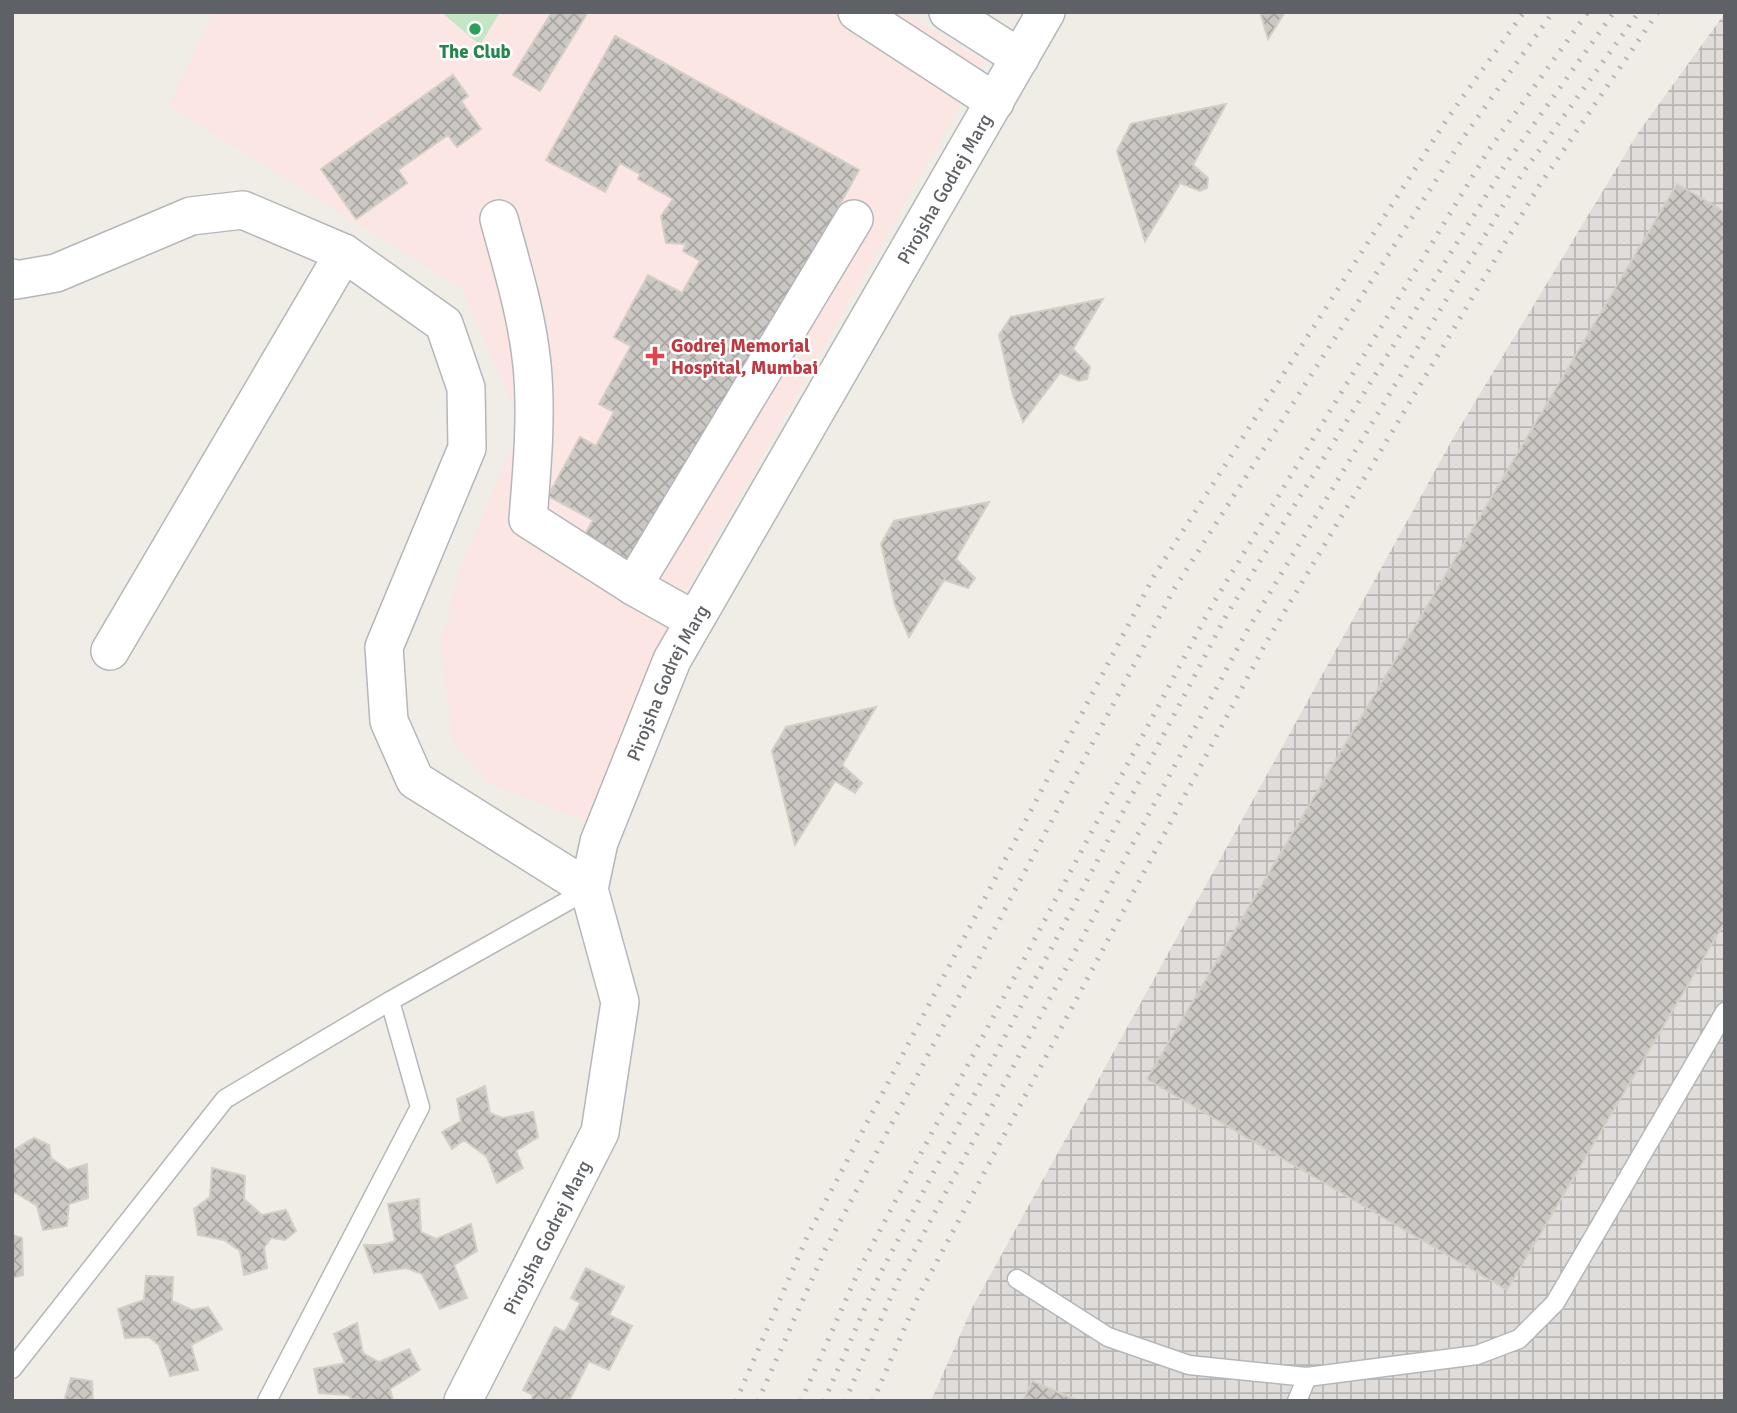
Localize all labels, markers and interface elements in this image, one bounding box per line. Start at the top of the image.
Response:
marker: The Club [467,21,483,37]
place label: The Club [439,40,511,64]
street label: Pirojsha Godrej Marg [892,109,998,269]
place label: Godrej Memorial Hospital, Mumbai [671,334,818,380]
marker: Godrej Memorial Hospital, Mumbai [645,346,665,366]
street label: Pirojsha Godrej Marg [622,601,714,765]
street label: Pirojsha Godrej Marg [498,1156,597,1319]

